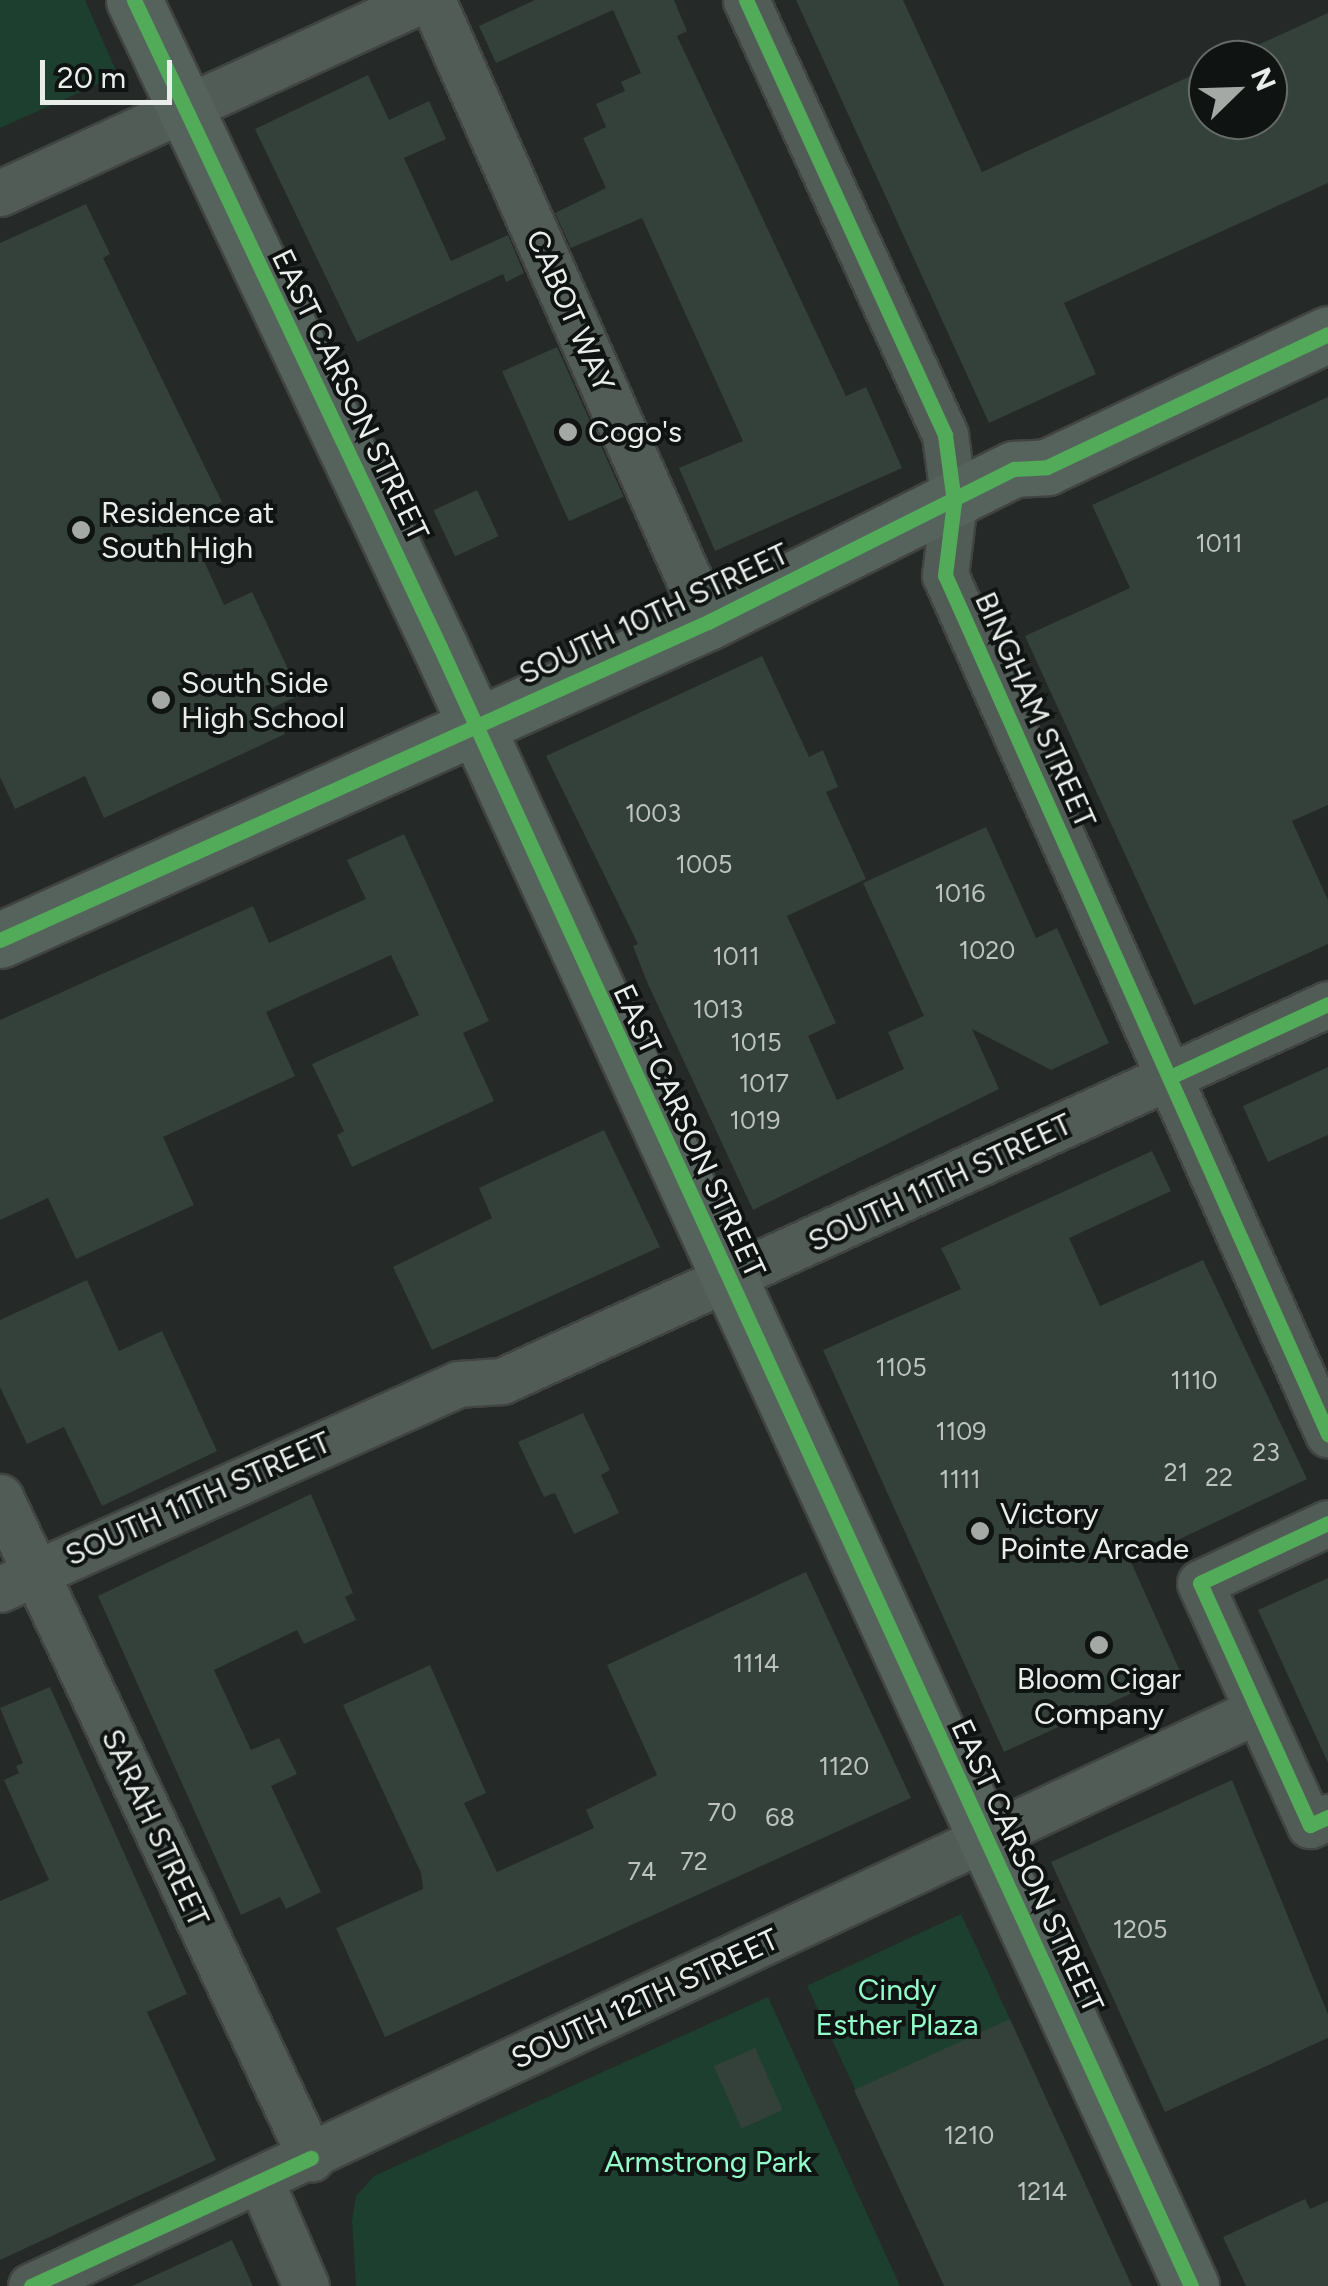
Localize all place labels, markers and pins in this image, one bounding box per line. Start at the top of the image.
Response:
place label: Cogo's [588,414,682,450]
marker: Cogo's [557,421,579,443]
place label: Residence at South High [101,495,274,566]
marker: Residence at South High [70,519,92,541]
place label: South Side High School [181,665,345,736]
marker: South Side High School [150,689,172,711]
place label: Victory Pointe Arcade [1000,1496,1189,1566]
marker: Victory Pointe Arcade [969,1520,991,1542]
marker: Bloom Cigar Company [1088,1634,1110,1656]
place label: Bloom Cigar Company [1017,1661,1181,1732]

